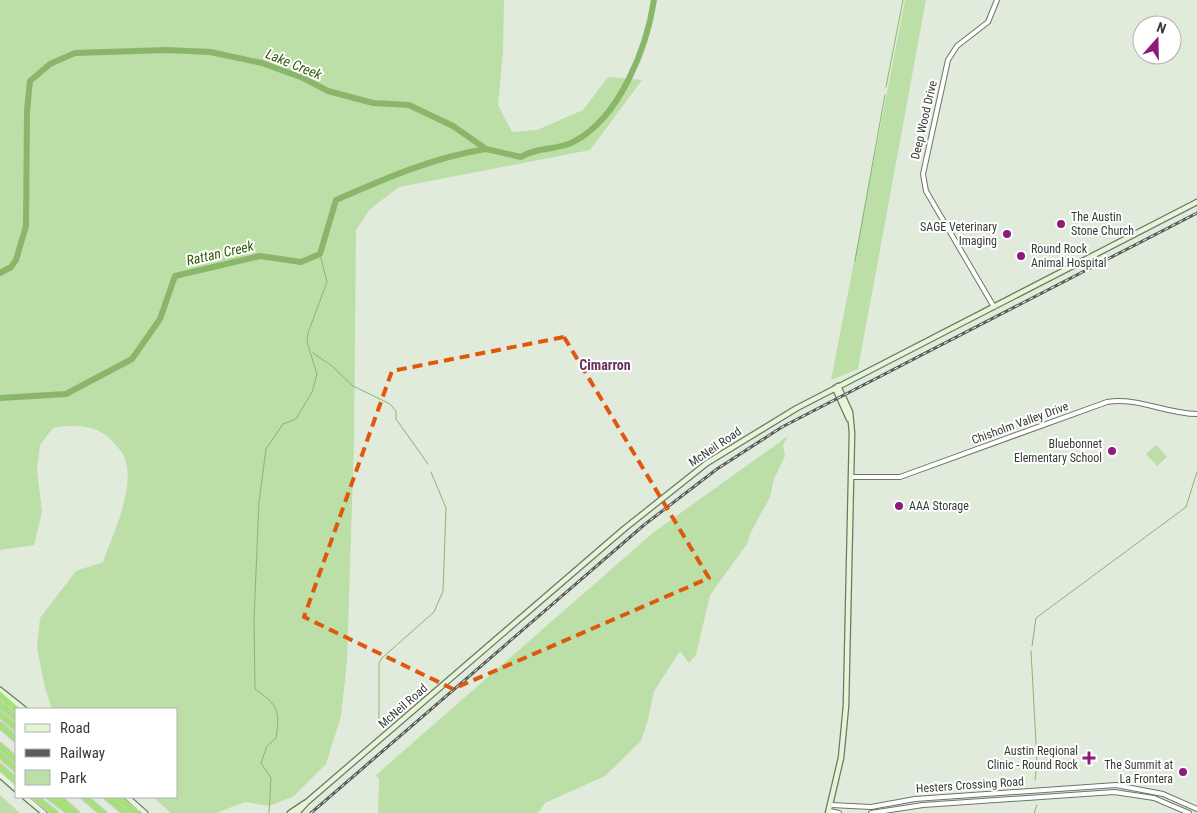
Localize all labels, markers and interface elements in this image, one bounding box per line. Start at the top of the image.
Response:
north arrow [1132,15,1182,65]
text: N [1155,19,1168,37]
water label: Lake Creek [264,46,325,83]
street label: Deep Wood Drive [908,79,940,161]
place label: The Austin Stone Church [1071,210,1134,238]
marker: The Austin Stone Church [1055,218,1067,230]
place label: SAGE Veterinary Imaging [920,220,997,248]
marker: SAGE Veterinary Imaging [1001,228,1013,240]
water label: Rattan Creek [185,237,256,269]
place label: Round Rock Animal Hospital [1031,242,1106,270]
marker: Round Rock Animal Hospital [1015,250,1027,262]
district label: Cimarron [579,357,631,373]
street label: Chisholm Valley Drive [970,399,1071,447]
street label: McNeil Road [686,424,744,470]
place label: Bluebonnet Elementary School [1014,437,1102,465]
marker: Bluebonnet Elementary School [1106,445,1118,457]
place label: AAA Storage [909,499,969,513]
marker: AAA Storage [893,500,905,512]
street label: McNeil Road [376,681,430,731]
legend [15,708,178,798]
text: Road [60,719,90,737]
text: Railway [60,744,105,762]
place label: Austin Regional Clinic - Round Rock [987,744,1079,772]
marker: Austin Regional Clinic - Round Rock [1082,751,1096,765]
place label: The Summit at La Frontera [1104,758,1173,786]
marker: The Summit at La Frontera [1177,766,1189,778]
text: Park [60,769,87,787]
street label: Hesters Crossing Road [916,774,1025,796]

